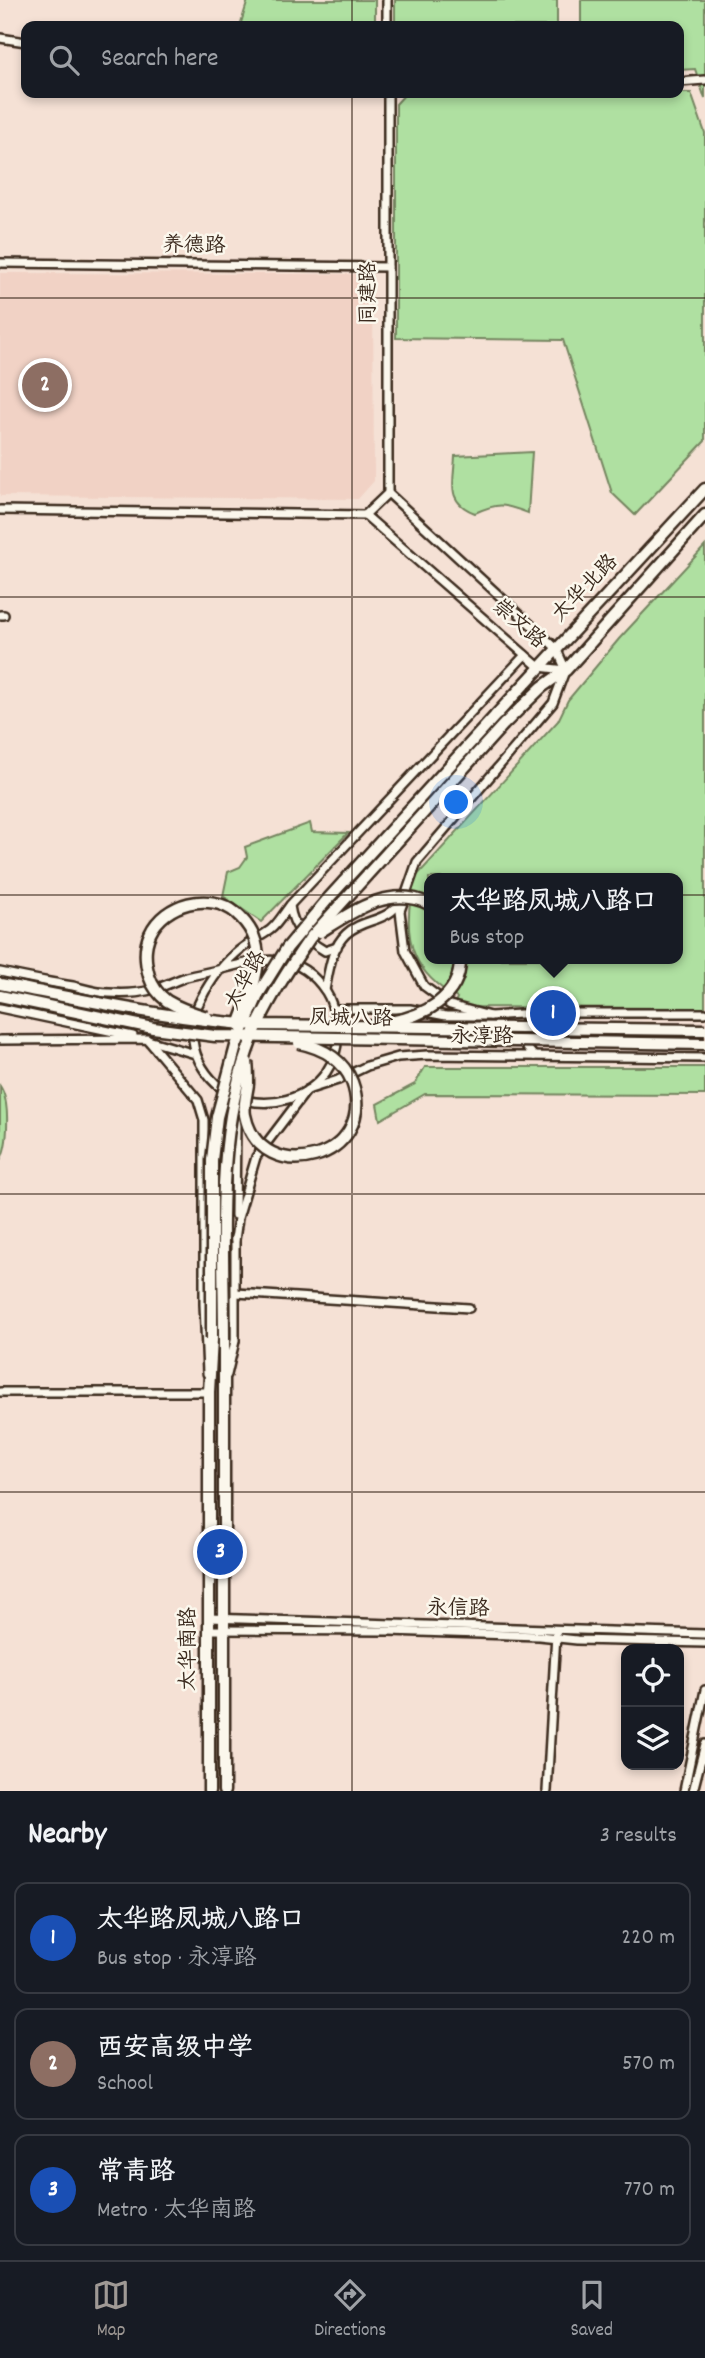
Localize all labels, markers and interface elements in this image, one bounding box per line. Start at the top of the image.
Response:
search box [21,21,684,98]
icon: search [45,41,83,79]
text: Search here [101,41,219,78]
street label: 养德路 [162,231,226,263]
street label: 同建路 [355,262,385,325]
pin: 2 [22,359,68,411]
street label: 太华北路 [546,548,626,630]
street label: 崇文路 [484,593,552,657]
your location [439,785,473,819]
popup [424,873,683,964]
text: 太华路凤城八路口 [449,885,658,922]
text: Bus stop [449,922,524,955]
street label: 太华路 [219,946,275,1016]
pin: 1 [530,987,576,1039]
street label: 凤城八路 [309,1004,393,1036]
street label: 永淳路 [451,1023,514,1053]
pin: 3 [197,1526,243,1578]
street label: 永信路 [426,1594,490,1626]
street label: 太华南路 [175,1607,205,1691]
map controls [621,1644,684,1770]
button: locate [621,1644,684,1707]
button: layers [621,1707,684,1770]
text: Nearby [28,1815,106,1858]
text: 3 results [600,1820,677,1853]
text: 太华路凤城八路口 [97,1903,305,1940]
text: 1 [50,1922,56,1955]
text: 220 m [621,1922,675,1955]
text: Bus stop · 永淳路 [97,1943,257,1976]
text: 西安高级中学 [97,2031,253,2068]
text: 2 [48,2048,58,2081]
text: 570 m [622,2048,675,2081]
text: School [97,2068,153,2101]
text: 常青路 [97,2155,175,2192]
text: 3 [48,2174,58,2207]
text: 770 m [624,2174,675,2207]
text: Metro · 太华南路 [97,2195,256,2228]
tab: Map [92,2276,130,2345]
tab: Directions [314,2276,386,2345]
tab: Saved [570,2276,613,2345]

